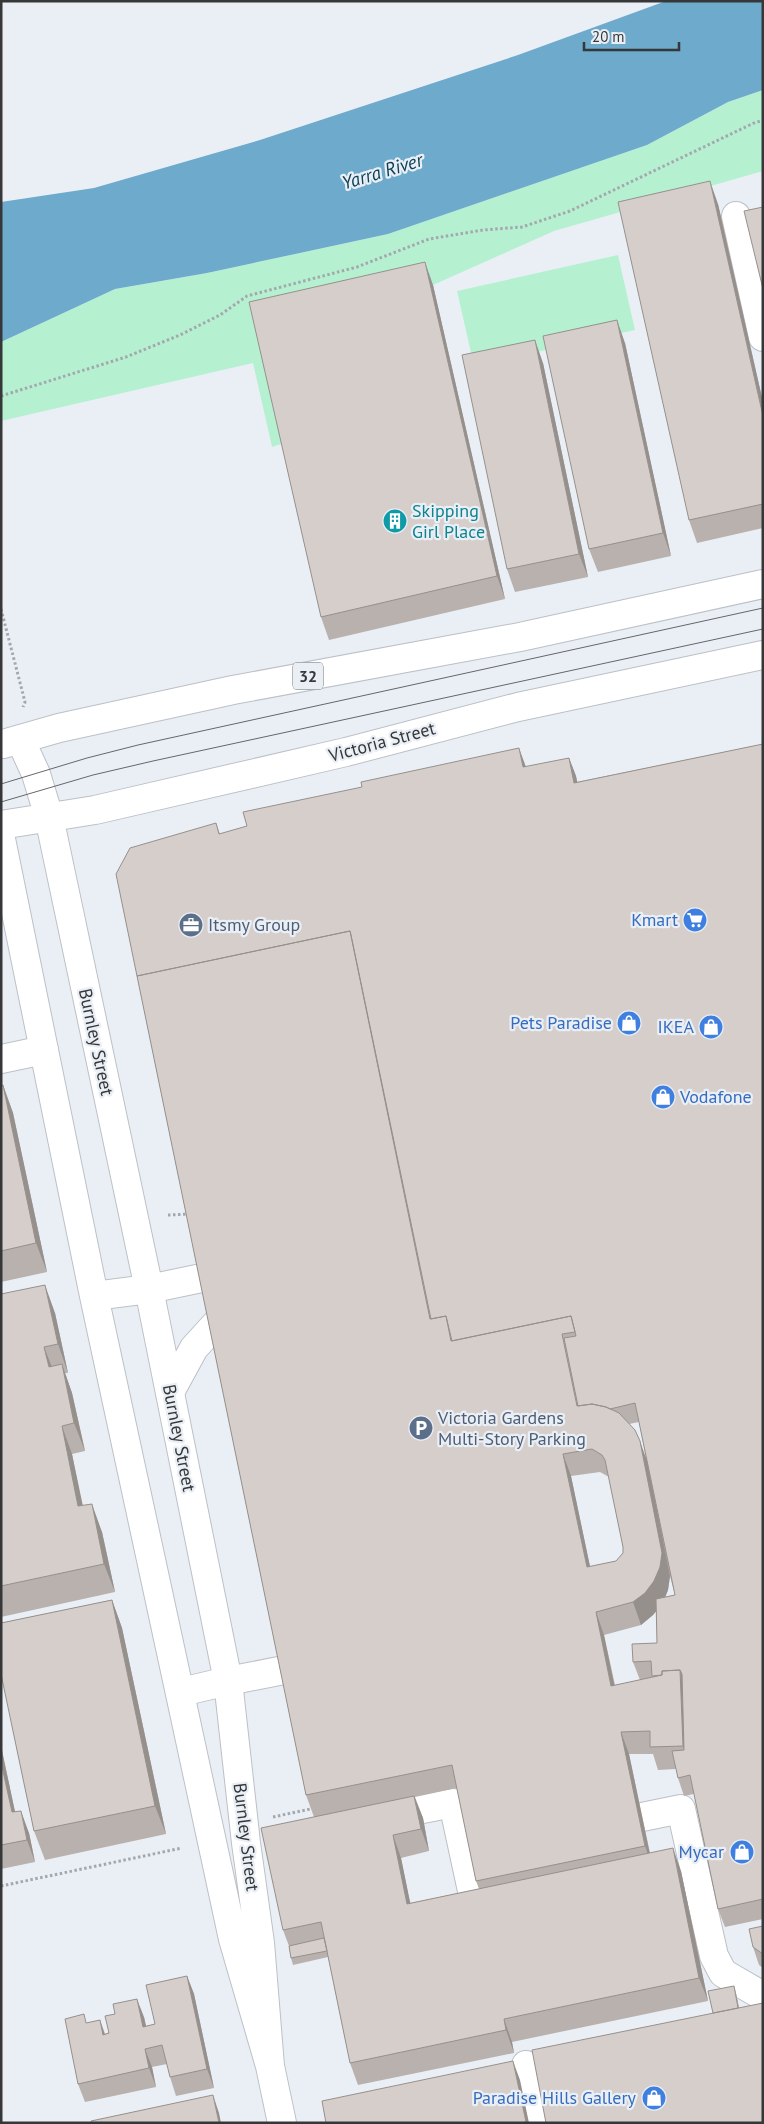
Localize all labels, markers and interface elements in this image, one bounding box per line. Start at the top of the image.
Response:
scale bar [584,20,679,52]
text: 20 m [592,27,625,46]
water label: Yarra River [339,147,427,195]
place label: Skipping Girl Place [412,499,485,543]
building icon: Skipping Girl Place [382,508,408,534]
road number: 32 [293,662,323,689]
street label: Victoria Street [325,716,438,767]
supermarket icon: Kmart [682,907,708,933]
place label: Kmart [631,908,678,931]
office icon: Itsmy Group [178,912,204,938]
place label: Itsmy Group [208,913,300,936]
street label: Burnley Street [74,986,119,1097]
shop icon: Pets Paradise [616,1010,642,1036]
place label: Pets Paradise [510,1011,612,1034]
shop icon: IKEA [698,1014,724,1040]
place label: IKEA [658,1015,694,1038]
shop icon: Vodafone [650,1084,676,1110]
place label: Vodafone [679,1085,752,1108]
street label: Burnley Street [158,1382,201,1493]
place label: Victoria Gardens Multi-Story Parking [437,1406,586,1450]
parking icon: Victoria Gardens Multi-Story Parking [408,1415,434,1441]
street label: Burnley Street [228,1782,265,1892]
shop icon: Mycar [729,1839,755,1865]
place label: Mycar [678,1840,724,1863]
shop icon: Paradise Hills Gallery [641,2085,667,2111]
place label: Paradise Hills Gallery [473,2086,637,2109]

